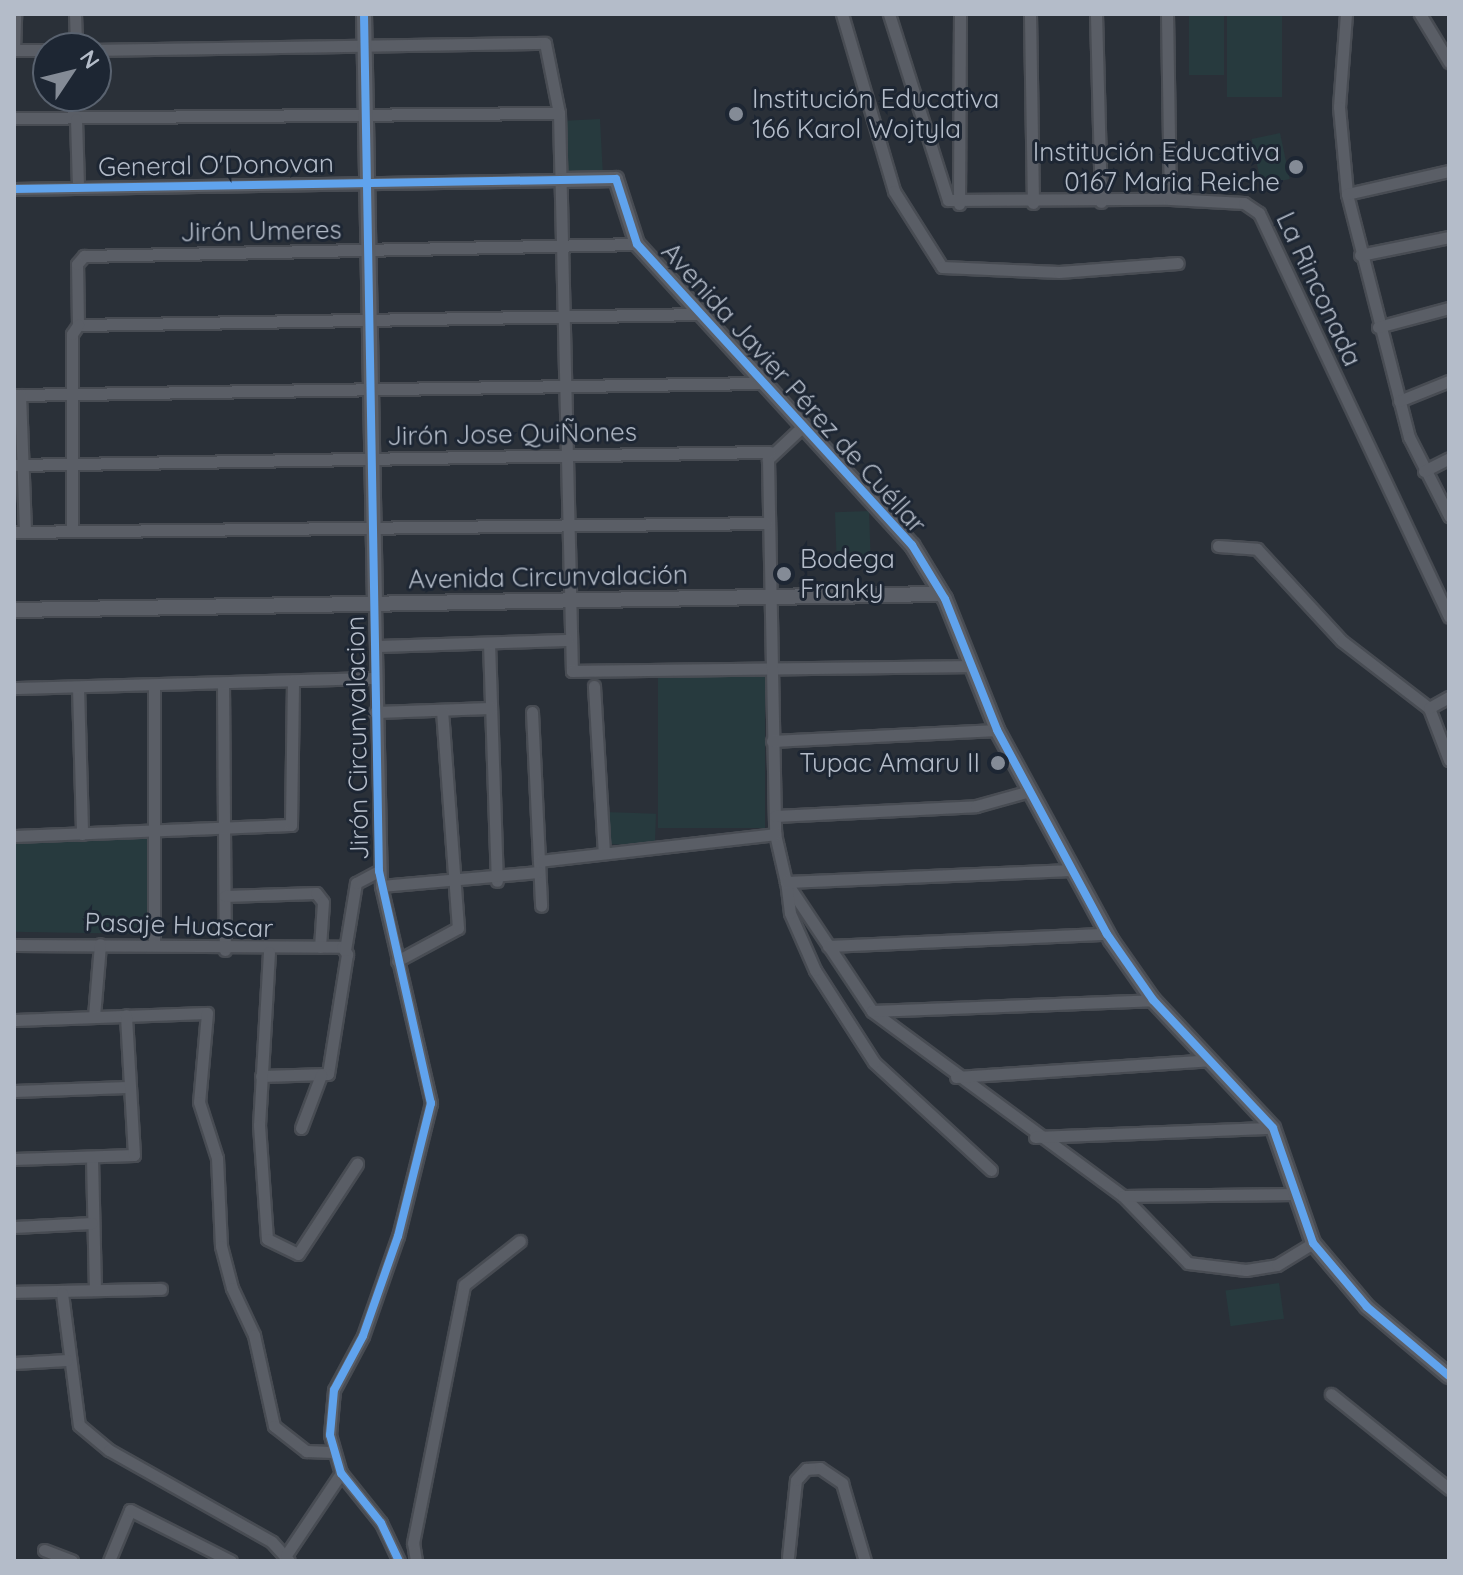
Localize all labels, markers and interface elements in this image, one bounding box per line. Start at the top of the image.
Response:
north arrow [32,32,112,112]
text: N [74,45,106,74]
place label: Institución Educativa 166 Karol Wojtyla [752,83,999,144]
marker: Institución Educativa 166 Karol Wojtyla [727,105,745,123]
place label: Institución Educativa 0167 Maria Reiche [1033,136,1280,198]
street label: General O'Donovan [98,147,334,183]
marker: Institución Educativa 0167 Maria Reiche [1287,158,1305,176]
street label: La Rinconada [1270,207,1368,371]
street label: Jirón Umeres [180,214,342,248]
street label: Avenida Javier Pérez de Cuéllar [655,236,933,540]
street label: Jirón Jose QuiÑones [387,416,637,452]
place label: Bodega Franky [800,543,895,604]
street label: Avenida Circunvalación [408,559,688,595]
marker: Bodega Franky [775,565,793,583]
street label: Jirón Circunvalacion [339,616,375,860]
place label: Tupac Amaru II [799,747,980,779]
marker: Tupac Amaru II [987,752,1009,774]
street label: Pasaje Huascar [84,906,274,944]

